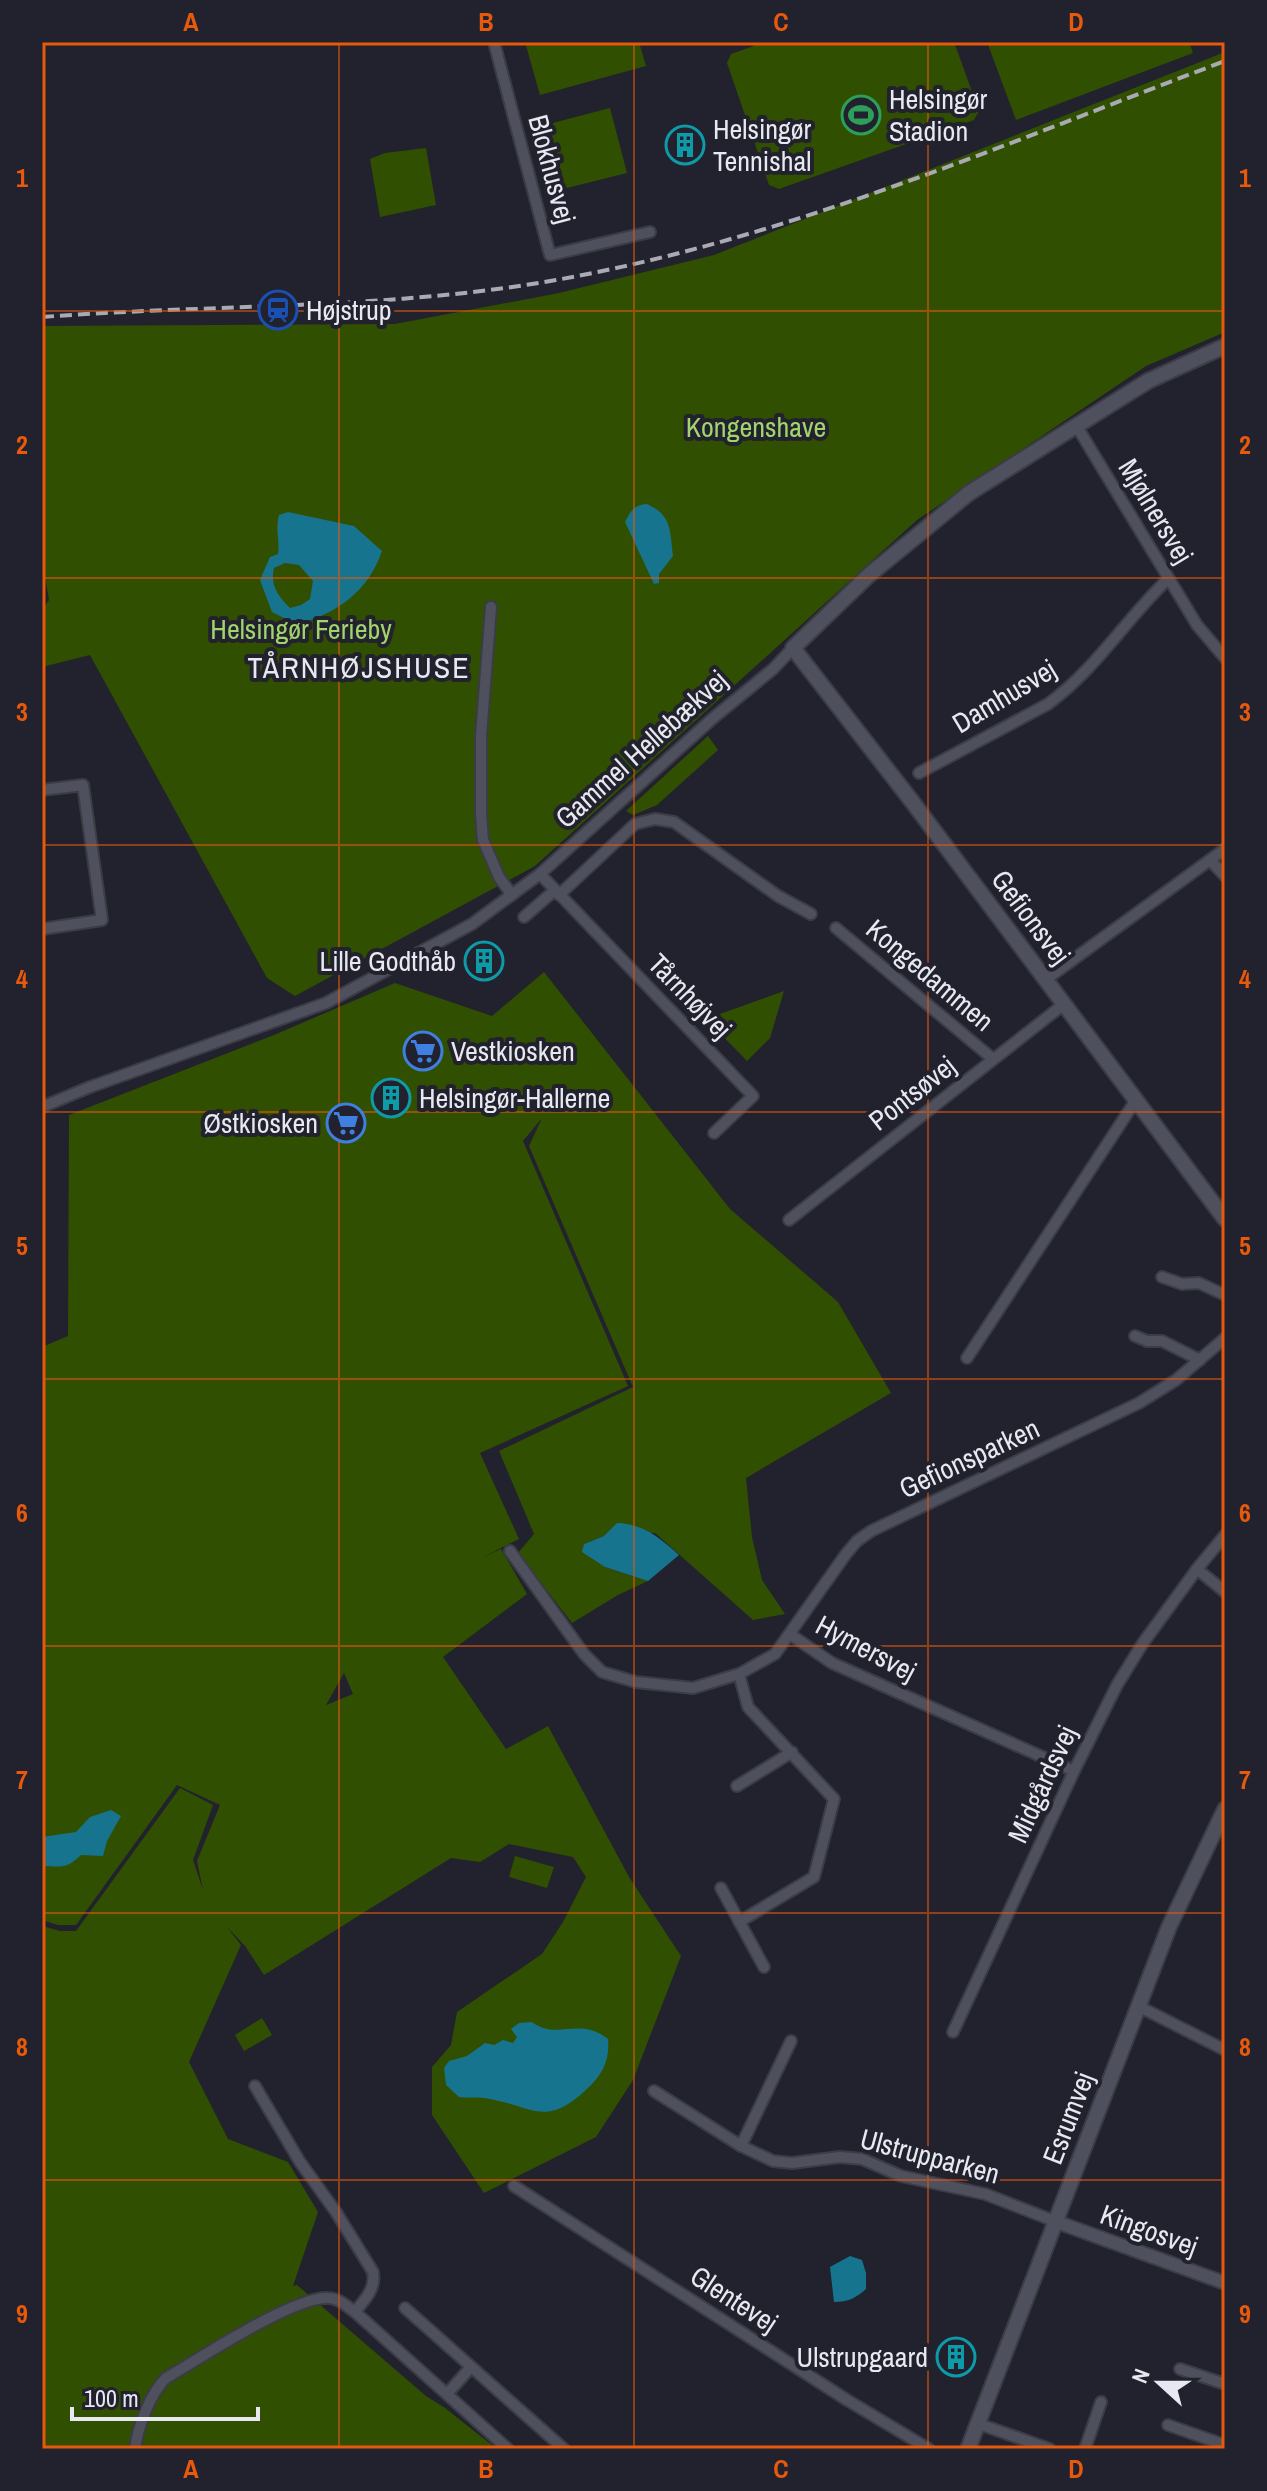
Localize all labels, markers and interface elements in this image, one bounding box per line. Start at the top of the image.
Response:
text: A [183,4,199,39]
text: B [478,4,494,39]
text: C [773,4,789,39]
text: D [1068,4,1084,39]
place label: Helsingør Stadion [889,80,988,150]
sports icon: Helsingør Stadion [840,94,882,136]
street label: Blokhusvej [519,110,585,228]
place label: Helsingør Tennishal [713,110,812,180]
building icon: Helsingør Tennishal [664,124,706,166]
text: 1 [16,160,28,195]
text: 1 [1239,160,1251,195]
station icon: Højstrup [257,289,299,331]
place label: Højstrup [306,291,391,329]
park label: Kongenshave [686,408,826,446]
text: 2 [16,427,28,462]
text: 2 [1239,427,1251,462]
street label: Mjølnersvej [1110,451,1202,571]
park label: Helsingør Ferieby [210,610,392,648]
district label: TÅRNHØJSHUSE [247,647,471,687]
street label: Damhusvej [945,650,1063,742]
street label: Gammel Hellebækvej [547,661,735,837]
text: 3 [16,694,28,729]
text: 3 [1239,694,1251,729]
street label: Gefionsvej [983,862,1079,972]
street label: Kongedammen [858,910,1002,1040]
building icon: Lille Godthåb [463,940,505,982]
place label: Lille Godthåb [319,942,456,980]
street label: Tårnhøjvej [640,945,740,1047]
text: 4 [16,961,28,996]
text: 4 [1239,961,1251,996]
supermarket icon: Vestkiosken [402,1030,444,1072]
place label: Vestkiosken [451,1032,575,1070]
street label: Pontsøvej [861,1047,963,1139]
building icon: Helsingør-Hallerne [370,1077,412,1119]
place label: Helsingør-Hallerne [419,1079,610,1117]
supermarket icon: Østkiosken [325,1102,367,1144]
place label: Østkiosken [203,1104,318,1142]
text: 5 [16,1228,28,1263]
text: 5 [1239,1228,1251,1263]
street label: Gefionsparken [893,1409,1045,1507]
text: 6 [16,1495,28,1530]
text: 6 [1239,1495,1251,1530]
street label: Hymersvej [809,1606,923,1690]
street label: Midgårdsvej [998,1719,1086,1849]
text: 7 [16,1762,28,1797]
text: 7 [1239,1762,1251,1797]
text: 8 [16,2029,28,2064]
text: 8 [1239,2029,1251,2064]
street label: Esrumvej [1033,2067,1103,2169]
street label: Ulstrupparken [856,2119,1004,2193]
street label: Kingosvej [1095,2195,1203,2265]
street label: Glentevej [683,2257,785,2341]
text: 9 [16,2296,28,2331]
text: 9 [1239,2296,1251,2331]
building icon: Ulstrupgaard [935,2336,977,2378]
place label: Ulstrupgaard [797,2338,928,2376]
north arrow [1119,2343,1199,2423]
text: N [1124,2364,1157,2387]
scale bar [72,2371,258,2421]
text: 100 m [84,2382,139,2414]
text: A [183,2451,199,2486]
text: B [478,2451,494,2486]
text: C [773,2451,789,2486]
text: D [1068,2451,1084,2486]

